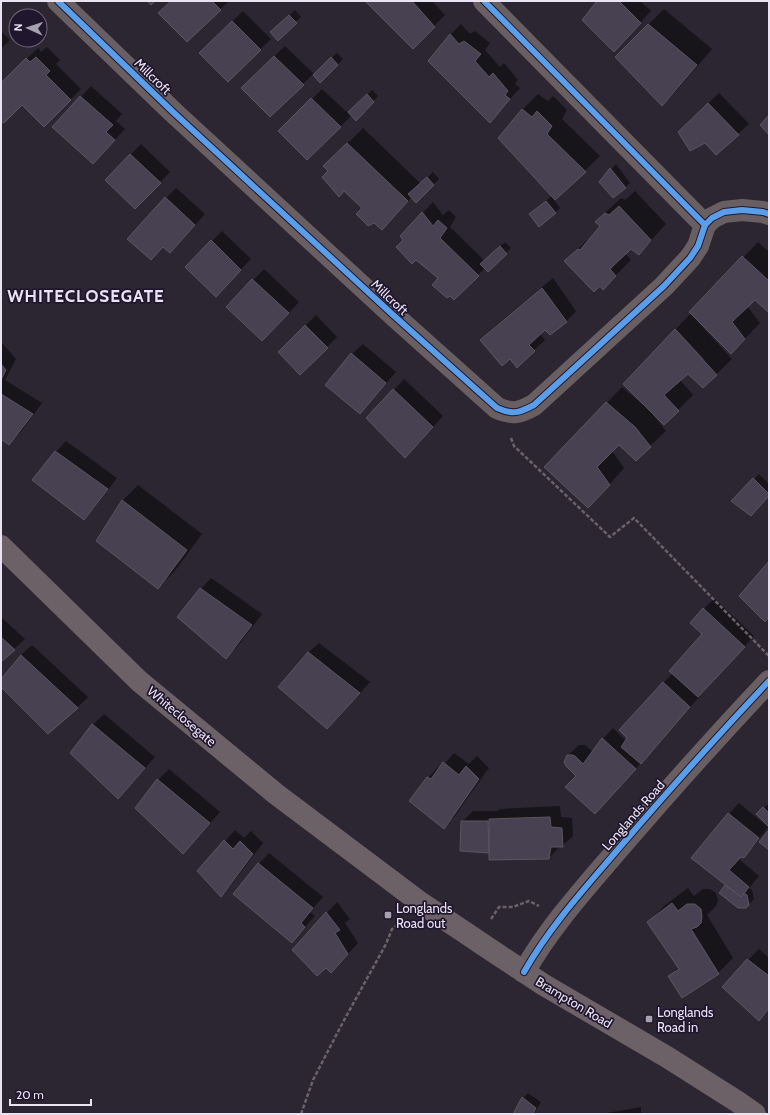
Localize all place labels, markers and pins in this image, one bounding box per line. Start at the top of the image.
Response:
place label: Longlands Road out [396,900,453,931]
marker: Longlands Road out [383,910,393,920]
place label: Longlands Road in [657,1004,714,1035]
marker: Longlands Road in [644,1014,654,1024]

